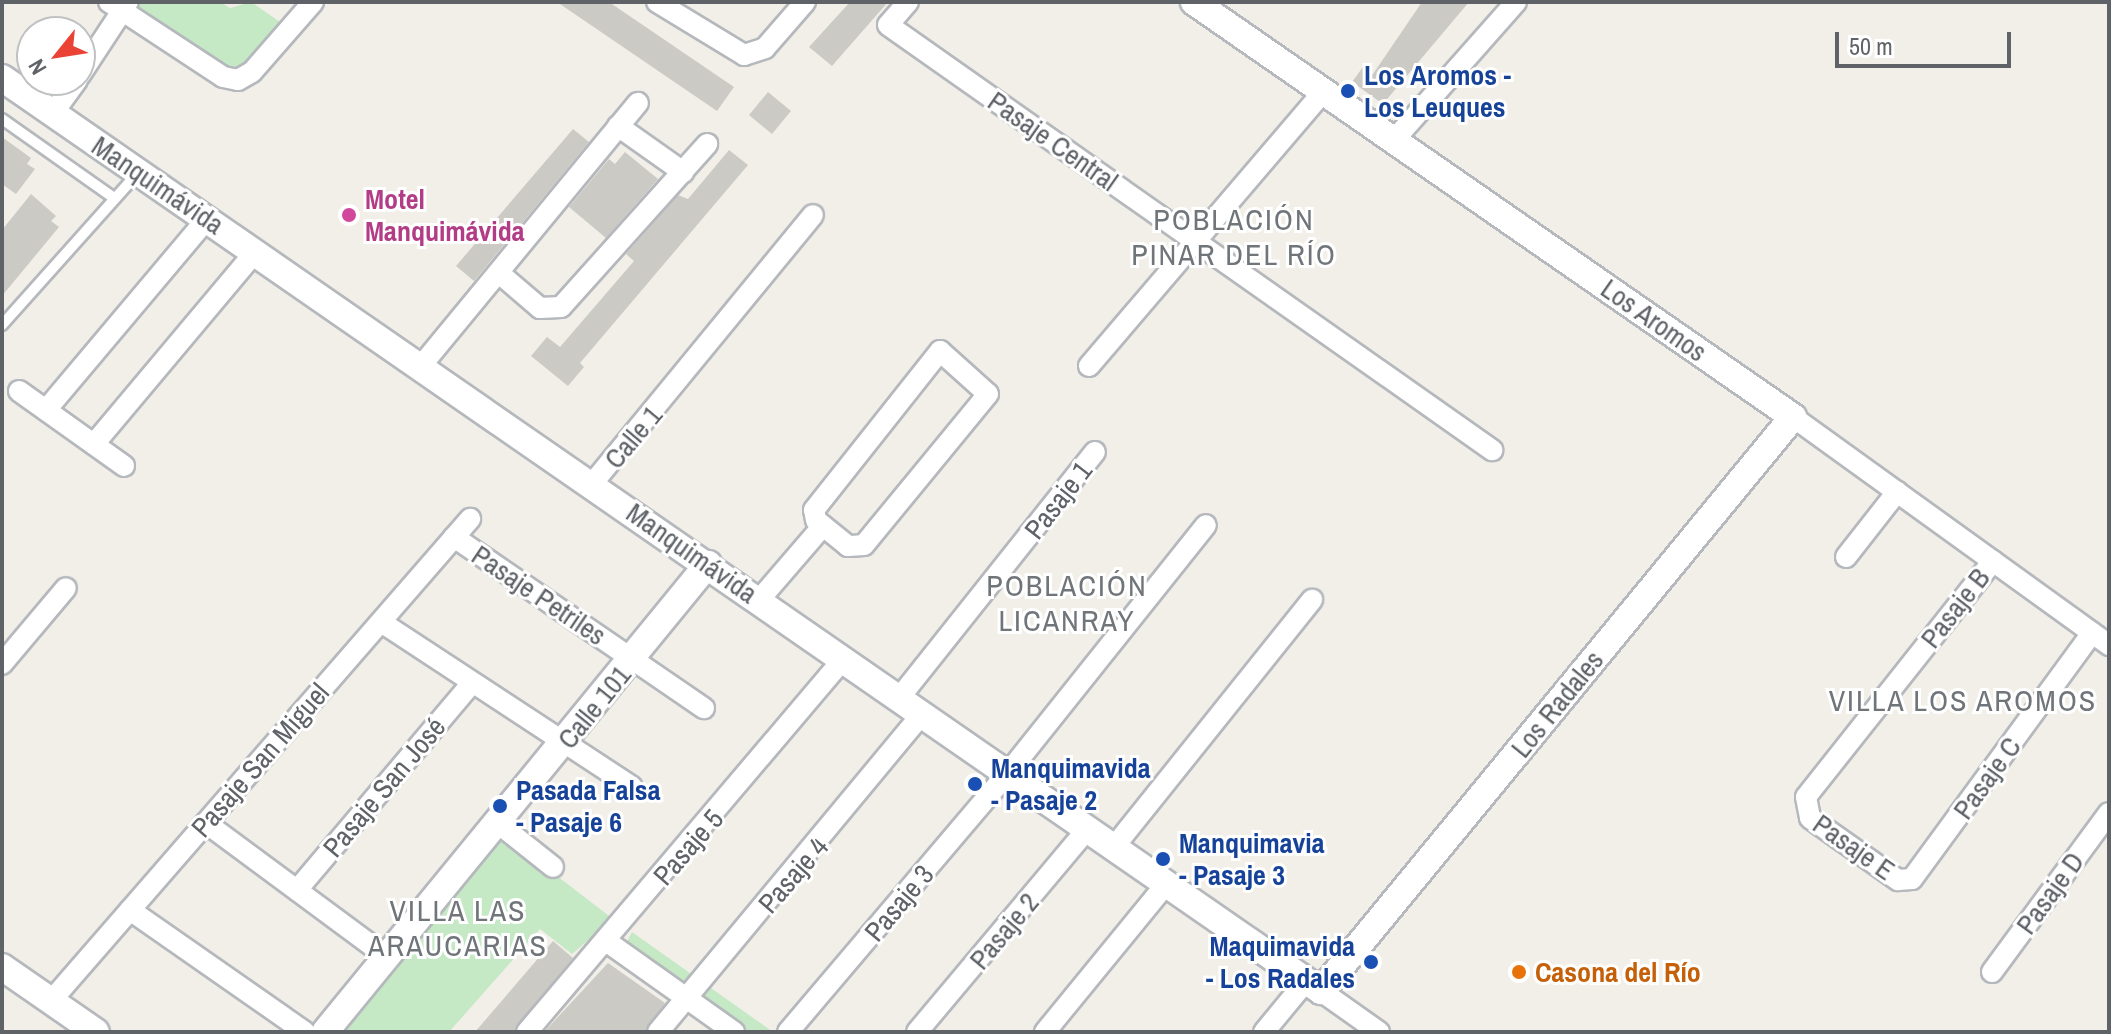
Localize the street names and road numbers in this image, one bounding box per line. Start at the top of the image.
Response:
street label: Pasaje Central [982,84,1124,198]
street label: Manquimávida [86,129,230,241]
street label: Los Aromos [1594,271,1714,369]
street label: Calle 1 [597,399,669,475]
street label: Pasaje 1 [1017,454,1099,546]
street label: Manquimávida [620,496,764,610]
street label: Pasaje Petriles [466,538,612,652]
street label: Pasaje B [1913,561,1997,655]
street label: Los Radales [1504,644,1610,764]
street label: Calle 101 [550,659,638,755]
street label: Pasaje San Miguel [184,676,336,844]
street label: Pasaje San José [316,710,452,864]
street label: Pasaje C [1946,730,2028,826]
street label: Pasaje 5 [646,802,730,892]
street label: Pasaje E [1807,807,1901,887]
street label: Pasaje 4 [751,830,835,920]
street label: Pasaje D [2009,845,2091,941]
street label: Pasaje 3 [857,858,941,948]
street label: Pasaje 2 [962,886,1046,976]

